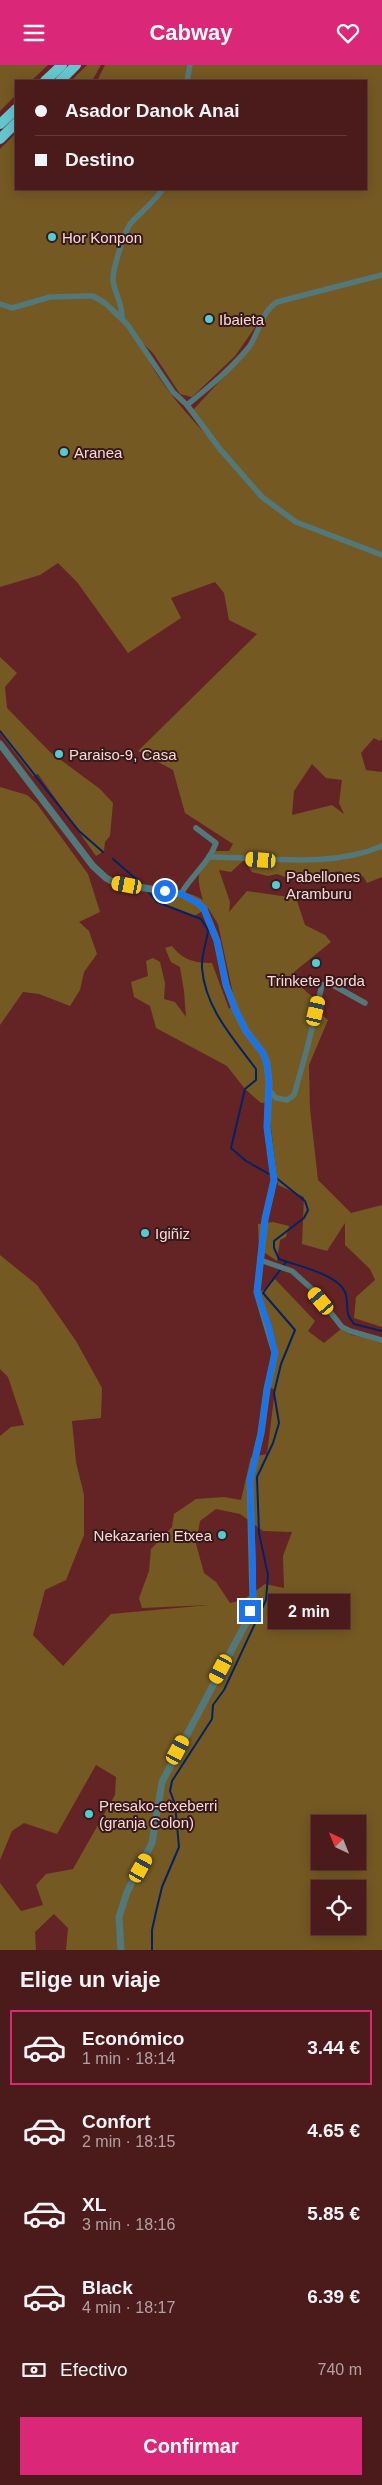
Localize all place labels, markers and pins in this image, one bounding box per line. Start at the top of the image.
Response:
place label: Hor Konpon [62,229,142,246]
marker: Hor Konpon [46,231,58,243]
place label: Ibaieta [219,311,265,328]
marker: Ibaieta [203,313,215,325]
place label: Aranea [74,444,123,461]
marker: Aranea [58,446,70,458]
place label: Paraiso-9, Casa [69,746,177,763]
marker: Paraiso-9, Casa [53,748,65,760]
place label: Pabellones Aramburu [286,868,360,902]
marker: Pabellones Aramburu [270,879,282,891]
marker: Trinkete Borda [310,957,322,969]
place label: Trinkete Borda [267,972,366,989]
place label: Igiñiz [155,1225,190,1242]
marker: Igiñiz [139,1227,151,1239]
place label: Nekazarien Etxea [94,1527,213,1544]
marker: Nekazarien Etxea [216,1529,228,1541]
place label: Presako-etxeberri (granja Colon) [99,1797,217,1831]
marker: Presako-etxeberri (granja Colon) [83,1808,95,1820]

